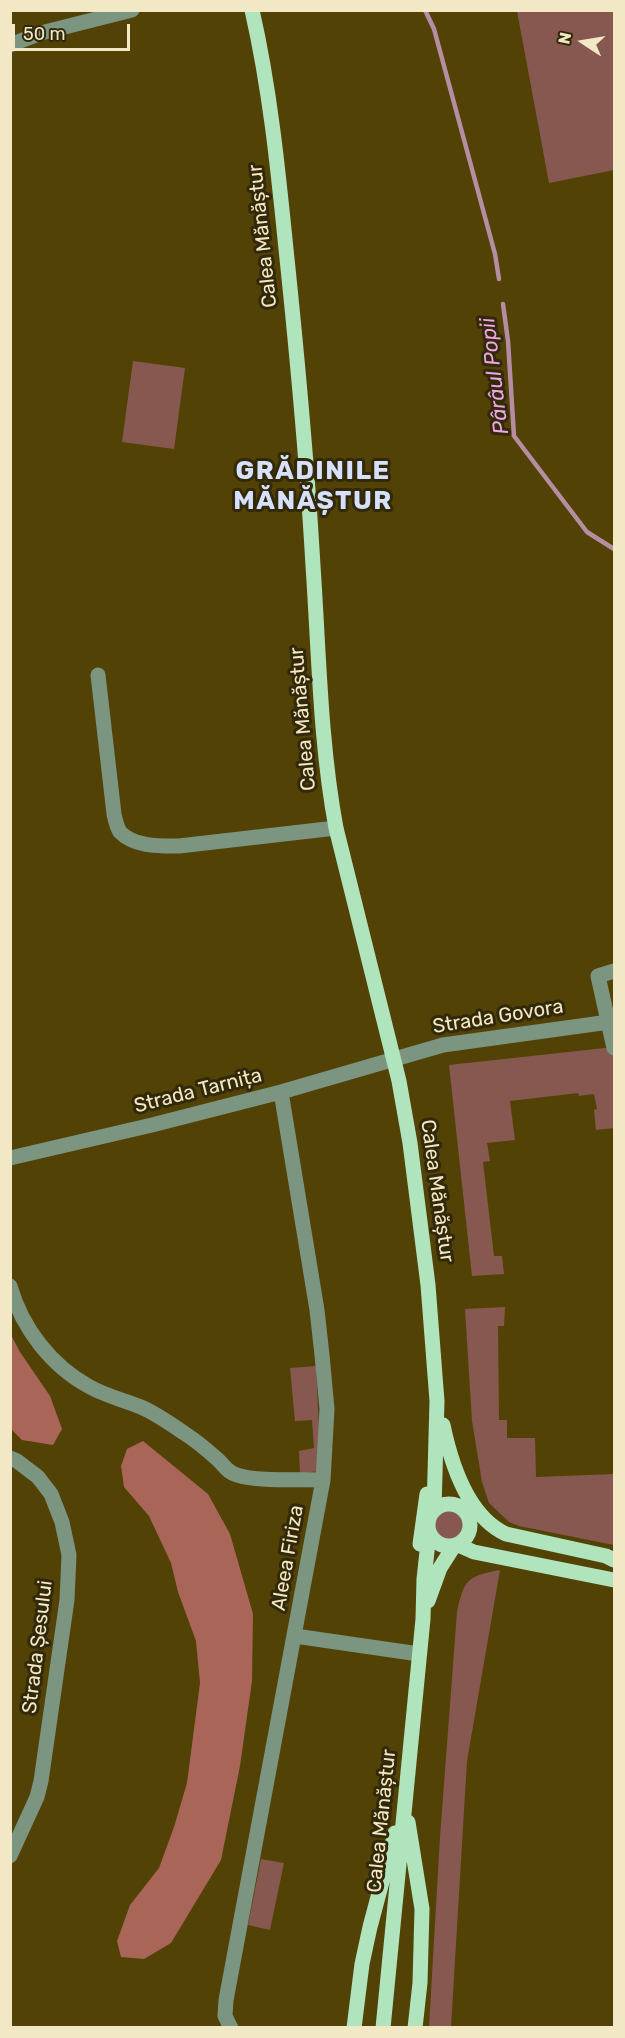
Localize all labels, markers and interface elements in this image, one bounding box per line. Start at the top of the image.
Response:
scale bar [15,12,134,50]
north arrow [553,12,613,72]
text: 50 m [23,23,66,45]
text: N [554,31,575,46]
street label: Calea Mănăștur [244,163,282,309]
water label: Pârâul Popii [475,316,515,436]
district label: GRĂDINILE MĂNĂȘTUR [233,455,393,516]
street label: Calea Mănăștur [285,646,321,792]
street label: Strada Govora [431,995,565,1039]
street label: Strada Tarnița [132,1064,264,1118]
street label: Calea Mănăștur [415,1118,459,1264]
street label: Aleea Firiza [267,1503,309,1613]
street label: Strada Șesului [18,1579,58,1715]
street label: Calea Mănăștur [363,1748,401,1894]

